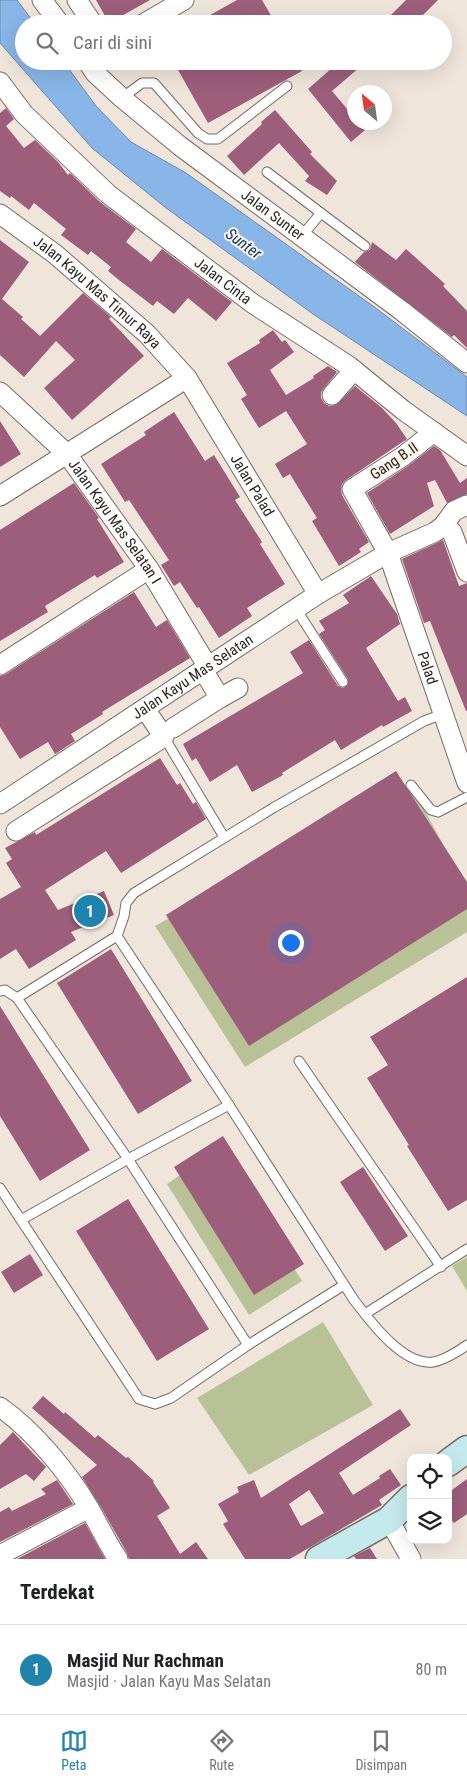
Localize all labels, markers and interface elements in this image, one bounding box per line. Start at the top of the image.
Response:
search box [15,15,452,70]
icon: search [33,29,61,57]
text: Cari di sini [73,31,152,54]
north arrow [347,85,392,130]
street label: Jalan Sunter [238,187,308,245]
water label: Sunter [222,224,266,262]
street label: Jalan Kayu Mas Timur Raya [30,232,165,352]
street label: Jalan Cinta [191,254,255,308]
street label: Gang B.II [367,438,421,484]
street label: Jalan Palad [226,451,278,520]
street label: Jalan Kayu Mas Selatan I [65,456,165,587]
street label: Jalan Kayu Mas Selatan [129,630,257,723]
street label: Palad [414,649,441,687]
pin: 1 [74,892,106,930]
your location [278,930,304,956]
map controls [407,1454,452,1544]
button: locate [407,1454,452,1499]
button: layers [407,1499,452,1544]
text: Terdekat [20,1580,94,1604]
text: Masjid Nur Rachman [67,1649,224,1672]
text: 1 [32,1660,40,1679]
text: 80 m [415,1660,447,1679]
text: Masjid · Jalan Kayu Mas Selatan [67,1672,271,1691]
tab: Peta [60,1727,88,1773]
tab: Rute [208,1727,236,1773]
tab: Disimpan [355,1727,407,1773]

